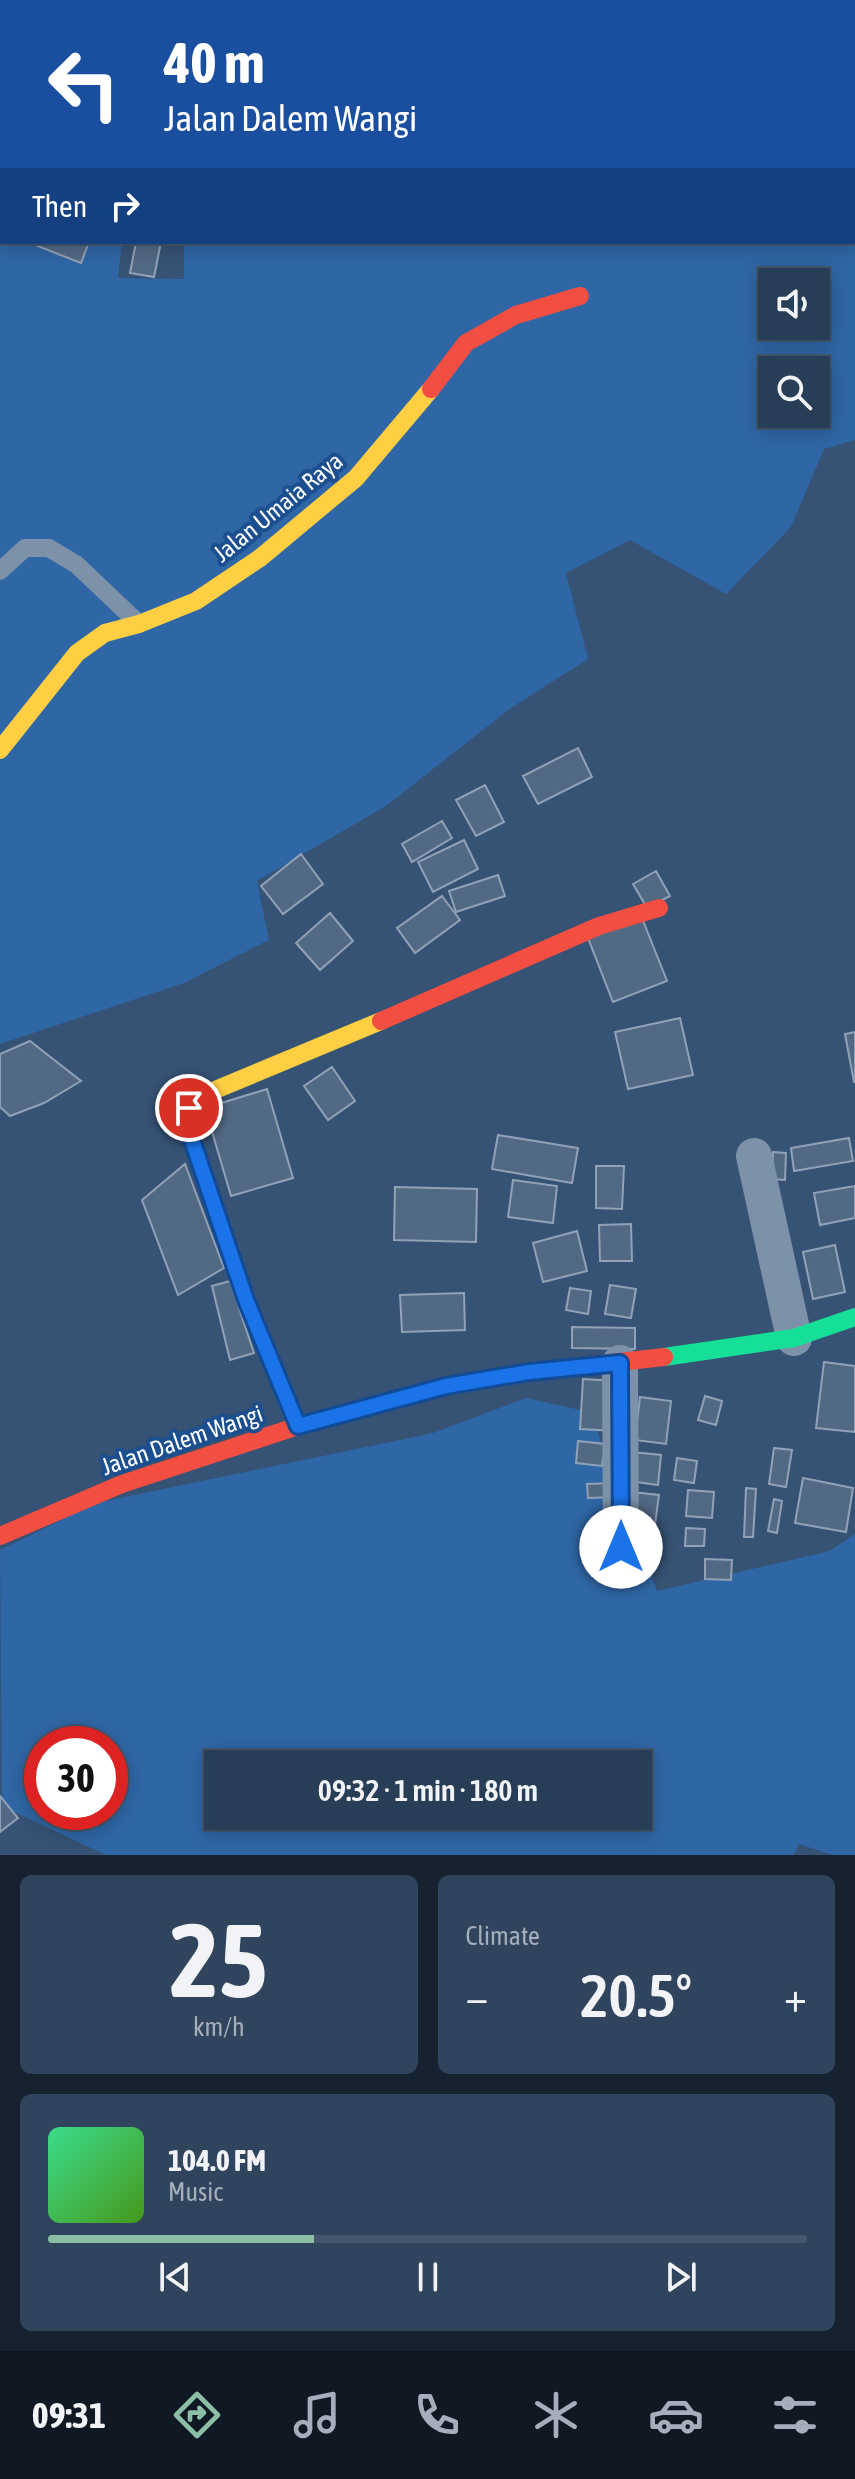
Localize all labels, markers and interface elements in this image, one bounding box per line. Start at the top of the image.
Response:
text: 40 m [164,31,265,95]
icon: left [32,32,136,136]
text: Jalan Dalem Wangi [164,97,417,139]
icon: right [103,184,147,228]
text: Then [32,189,87,223]
map controls [758,268,830,428]
button: sound [758,268,830,340]
button: search [758,356,830,428]
street label: Jalan Umaia Raya [208,447,348,567]
pin [155,1074,223,1142]
icon: arrive [167,1086,211,1130]
street label: Jalan Dalem Wangi [98,1400,266,1480]
position arrow [579,1505,663,1589]
speed limit sign: 30 [24,1726,128,1830]
text: 09:32 · 1 min · 180 m [318,1773,538,1807]
text: 25 [170,1900,268,2019]
text: Climate [466,1921,540,1951]
text: 20.5° [580,1961,692,2030]
text: − [466,1971,488,2021]
text: + [784,1971,807,2021]
text: km/h [193,2012,245,2042]
text: 104.0 FM [168,2143,266,2177]
text: Music [168,2177,223,2207]
icon: previous [153,2255,197,2299]
icon: pause [406,2255,450,2299]
icon: next [659,2255,703,2299]
icon: directions [169,2387,225,2443]
icon: music [289,2387,345,2443]
icon: phone [409,2387,465,2443]
icon: climate [528,2387,584,2443]
icon: car [648,2387,704,2443]
icon: filters [767,2387,823,2443]
text: 09:31 [32,2394,106,2436]

